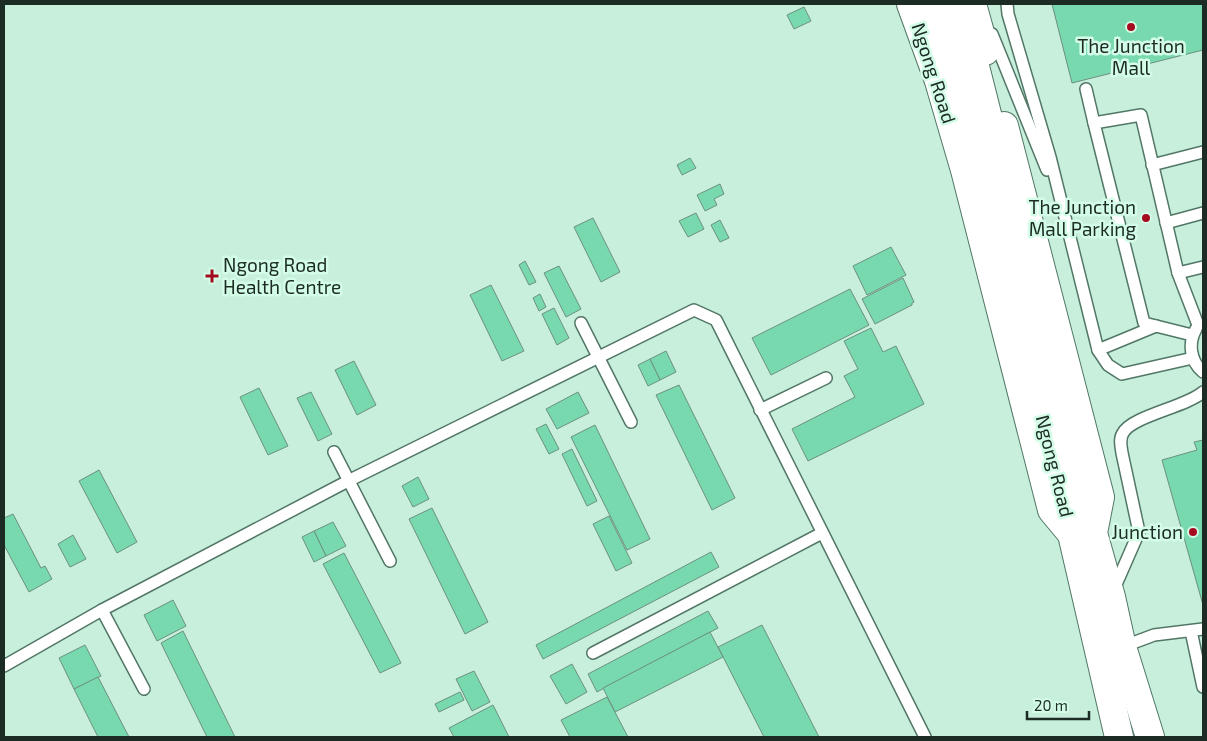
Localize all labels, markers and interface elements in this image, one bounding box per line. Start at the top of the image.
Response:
street label: Ngong Road [907,20,962,126]
marker: The Junction Mall [1125,21,1137,33]
place label: The Junction Mall [1077,34,1185,79]
place label: The Junction Mall Parking [1028,195,1136,240]
marker: The Junction Mall Parking [1140,212,1152,224]
place label: Ngong Road Health Centre [223,253,341,298]
marker: Ngong Road Health Centre [205,269,219,283]
street label: Ngong Road [1032,412,1079,519]
place label: Junction [1112,520,1183,543]
marker: Junction [1187,526,1199,538]
scale bar [1027,688,1090,720]
text: 20 m [1034,696,1068,714]

